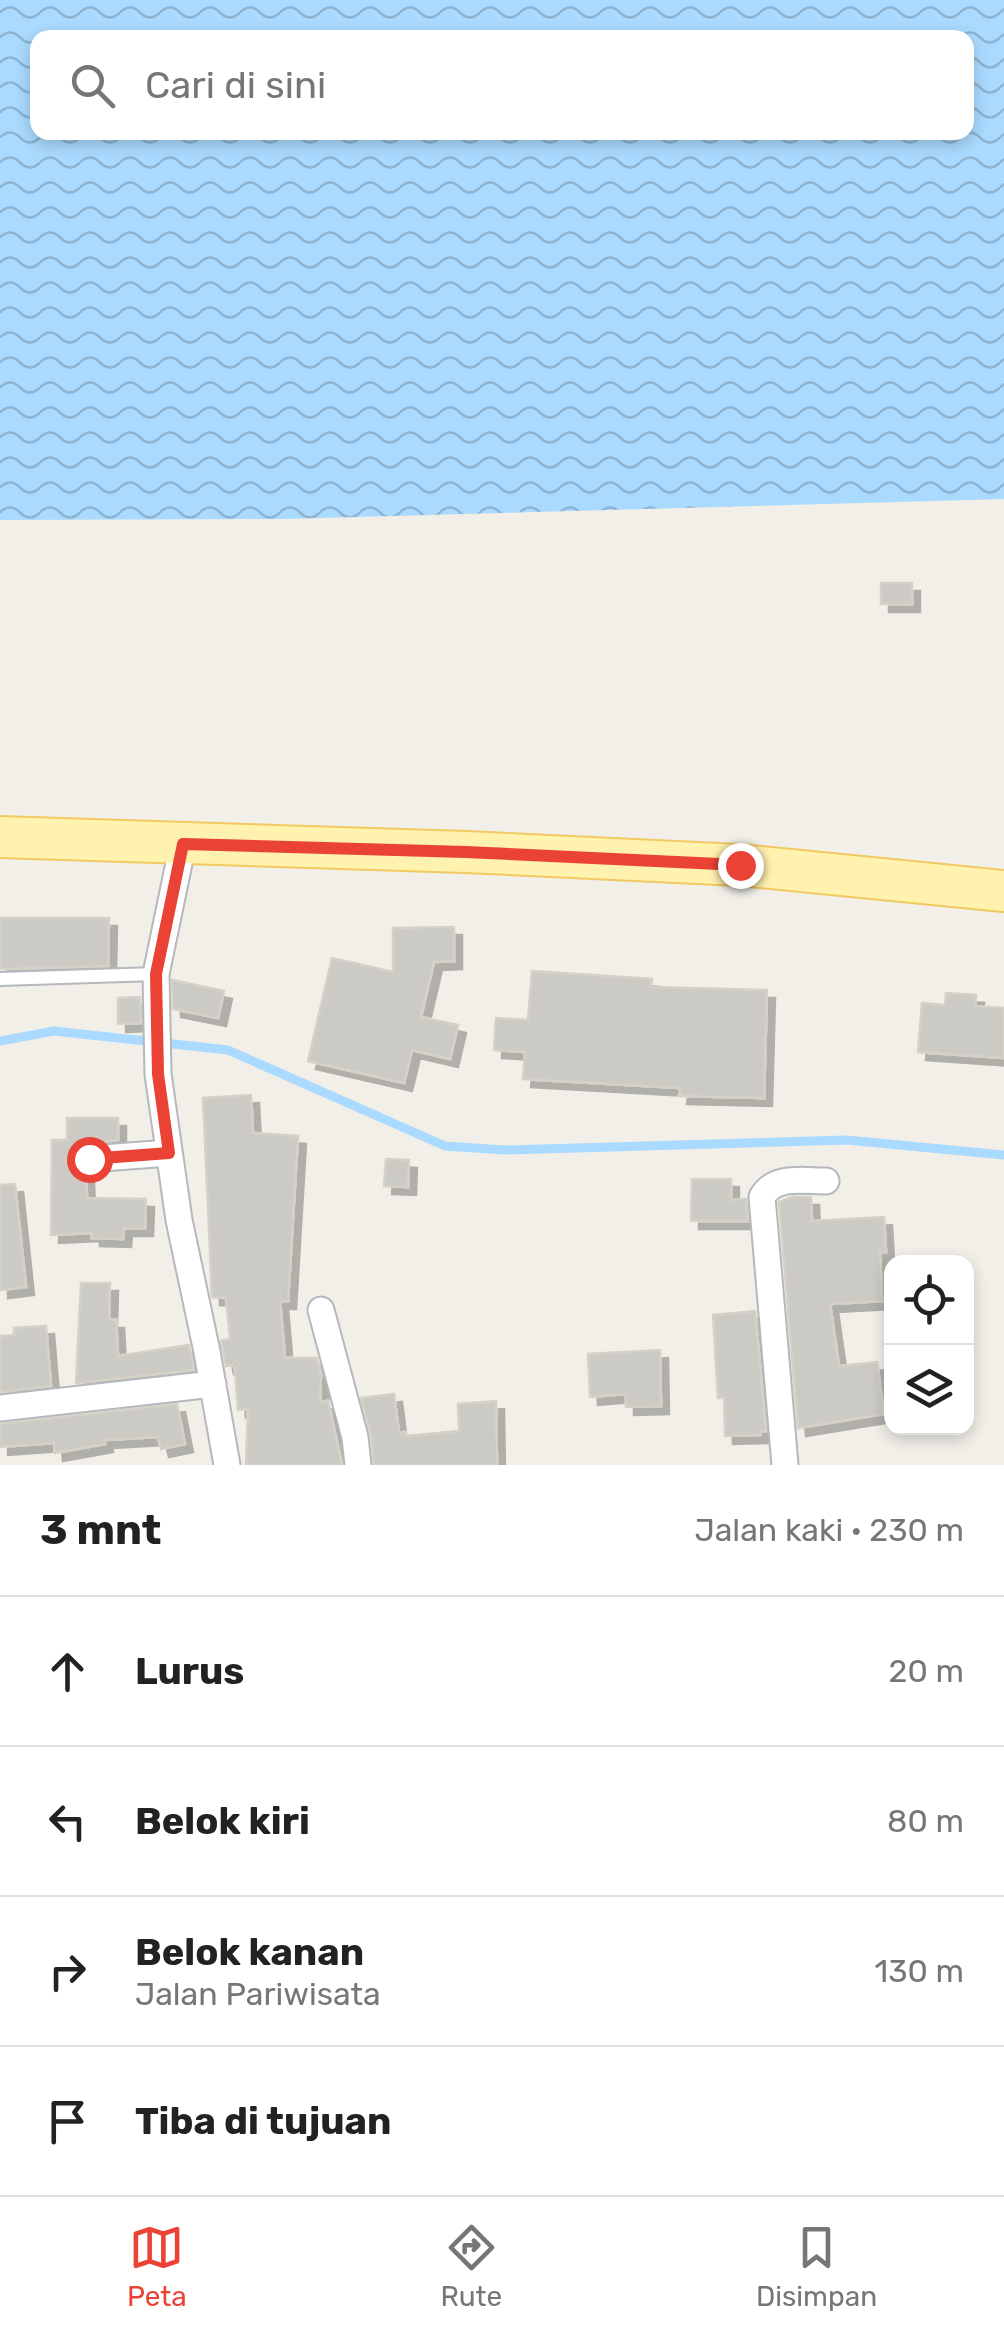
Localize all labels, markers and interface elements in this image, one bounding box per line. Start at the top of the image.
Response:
search box [30,30,974,140]
icon: search [65,58,120,113]
text: Cari di sini [145,62,326,108]
route end [718,843,764,889]
route start [67,1137,113,1183]
map controls [884,1255,974,1435]
button: locate [884,1255,974,1345]
button: layers [884,1345,974,1435]
text: 3 mnt [40,1505,162,1555]
text: Jalan kaki · 230 m [695,1511,964,1549]
icon: ahead [40,1644,95,1699]
text: Lurus [135,1648,244,1694]
text: 20 m [889,1652,964,1690]
icon: left [40,1794,95,1849]
text: Belok kiri [135,1798,310,1844]
text: 80 m [887,1802,964,1840]
text: Belok kanan [135,1929,364,1975]
icon: right [40,1944,95,1999]
text: 130 m [874,1952,964,1990]
text: Jalan Pariwisata [135,1975,381,2013]
icon: arrive [40,2094,95,2149]
text: Tiba di tujuan [135,2098,391,2144]
tab: Peta [127,2220,187,2313]
tab: Rute [440,2220,502,2313]
tab: Disimpan [756,2220,877,2313]

